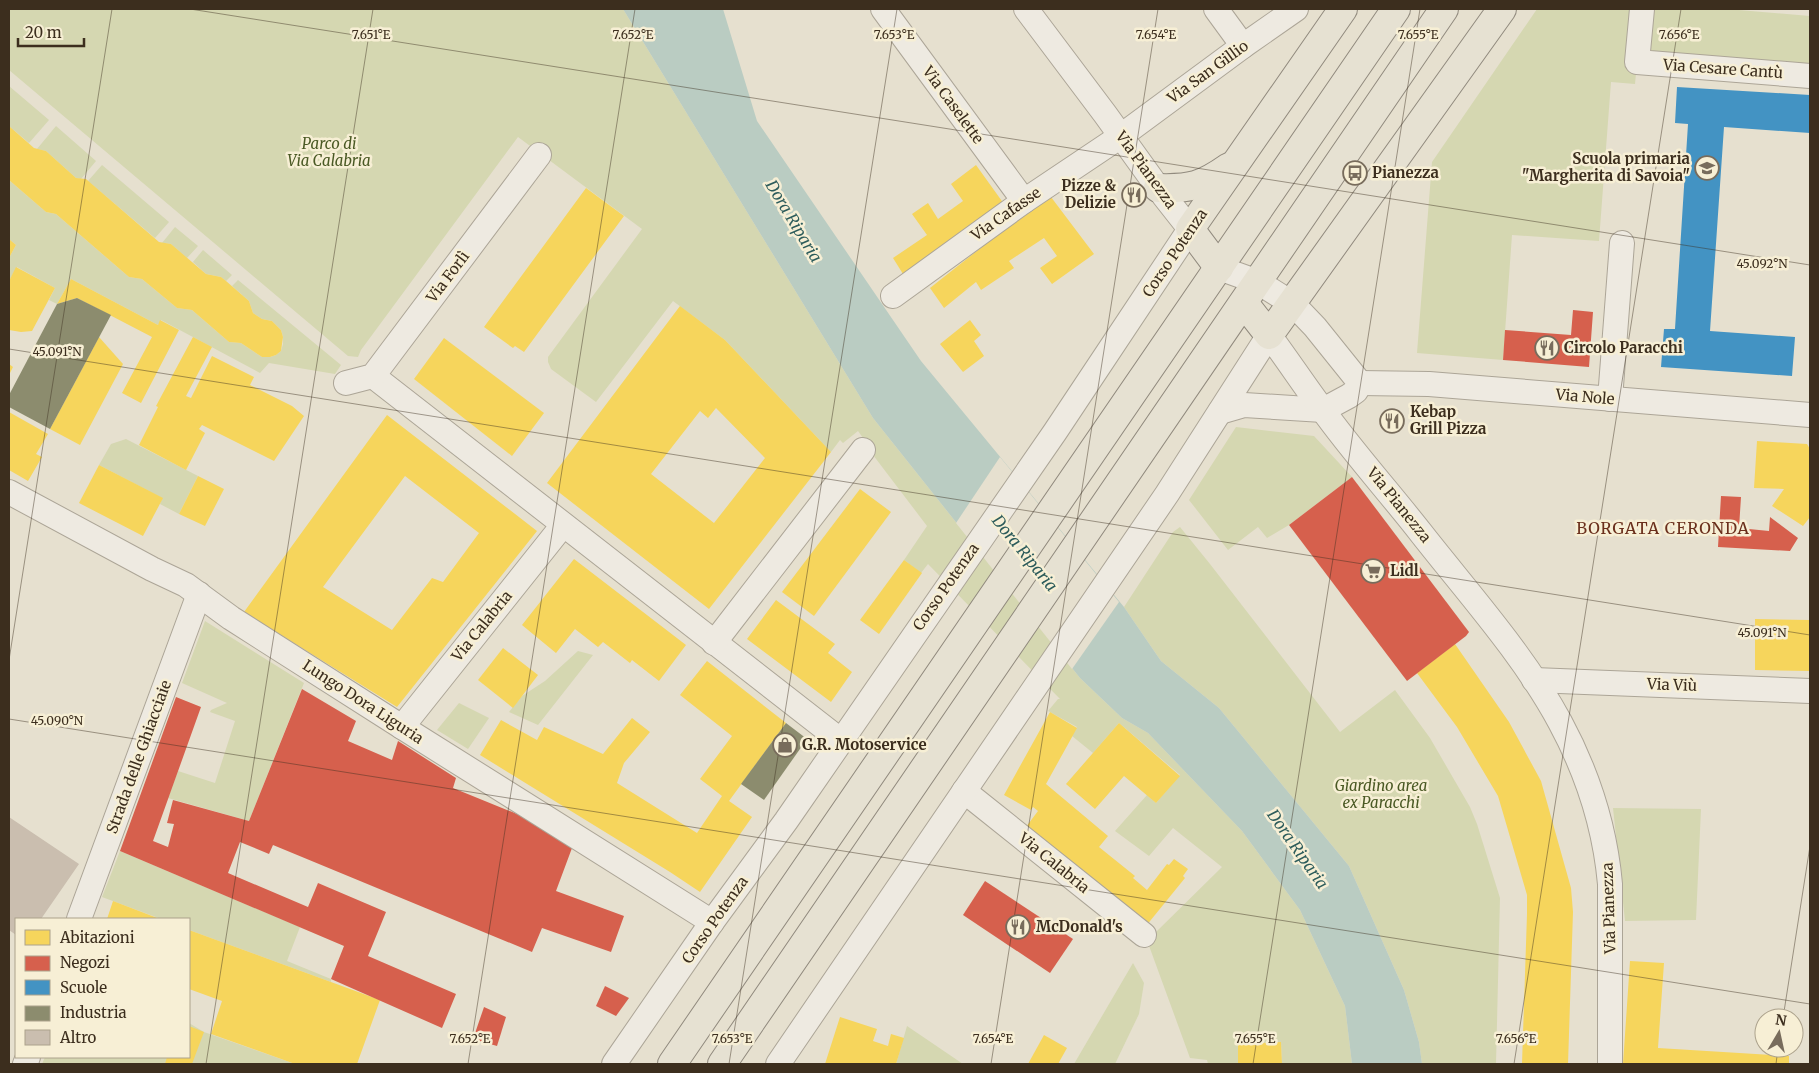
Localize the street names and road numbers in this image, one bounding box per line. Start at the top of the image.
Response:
street label: Via San Gillio [1163,36,1252,108]
street label: Via Cesare Cantù [1661,55,1784,82]
street label: Via Caselette [918,61,988,147]
street label: Via Pianezza [1111,126,1181,212]
street label: Via Cafasse [966,183,1044,245]
street label: Corso Potenza [1138,205,1211,301]
street label: Via Forlì [422,247,473,307]
street label: Via Nole [1554,384,1615,409]
street label: Via Pianezza [1363,462,1436,546]
street label: Corso Potenza [908,539,983,634]
street label: Via Calabria [447,586,516,666]
street label: Lungo Dora Liguria [299,656,427,748]
street label: Via Viù [1646,674,1698,695]
street label: Strada delle Ghiacciaie [102,677,175,836]
street label: Via Calabria [1014,828,1094,897]
street label: Via Pianezza [1597,862,1620,955]
street label: Corso Potenza [677,872,752,967]

